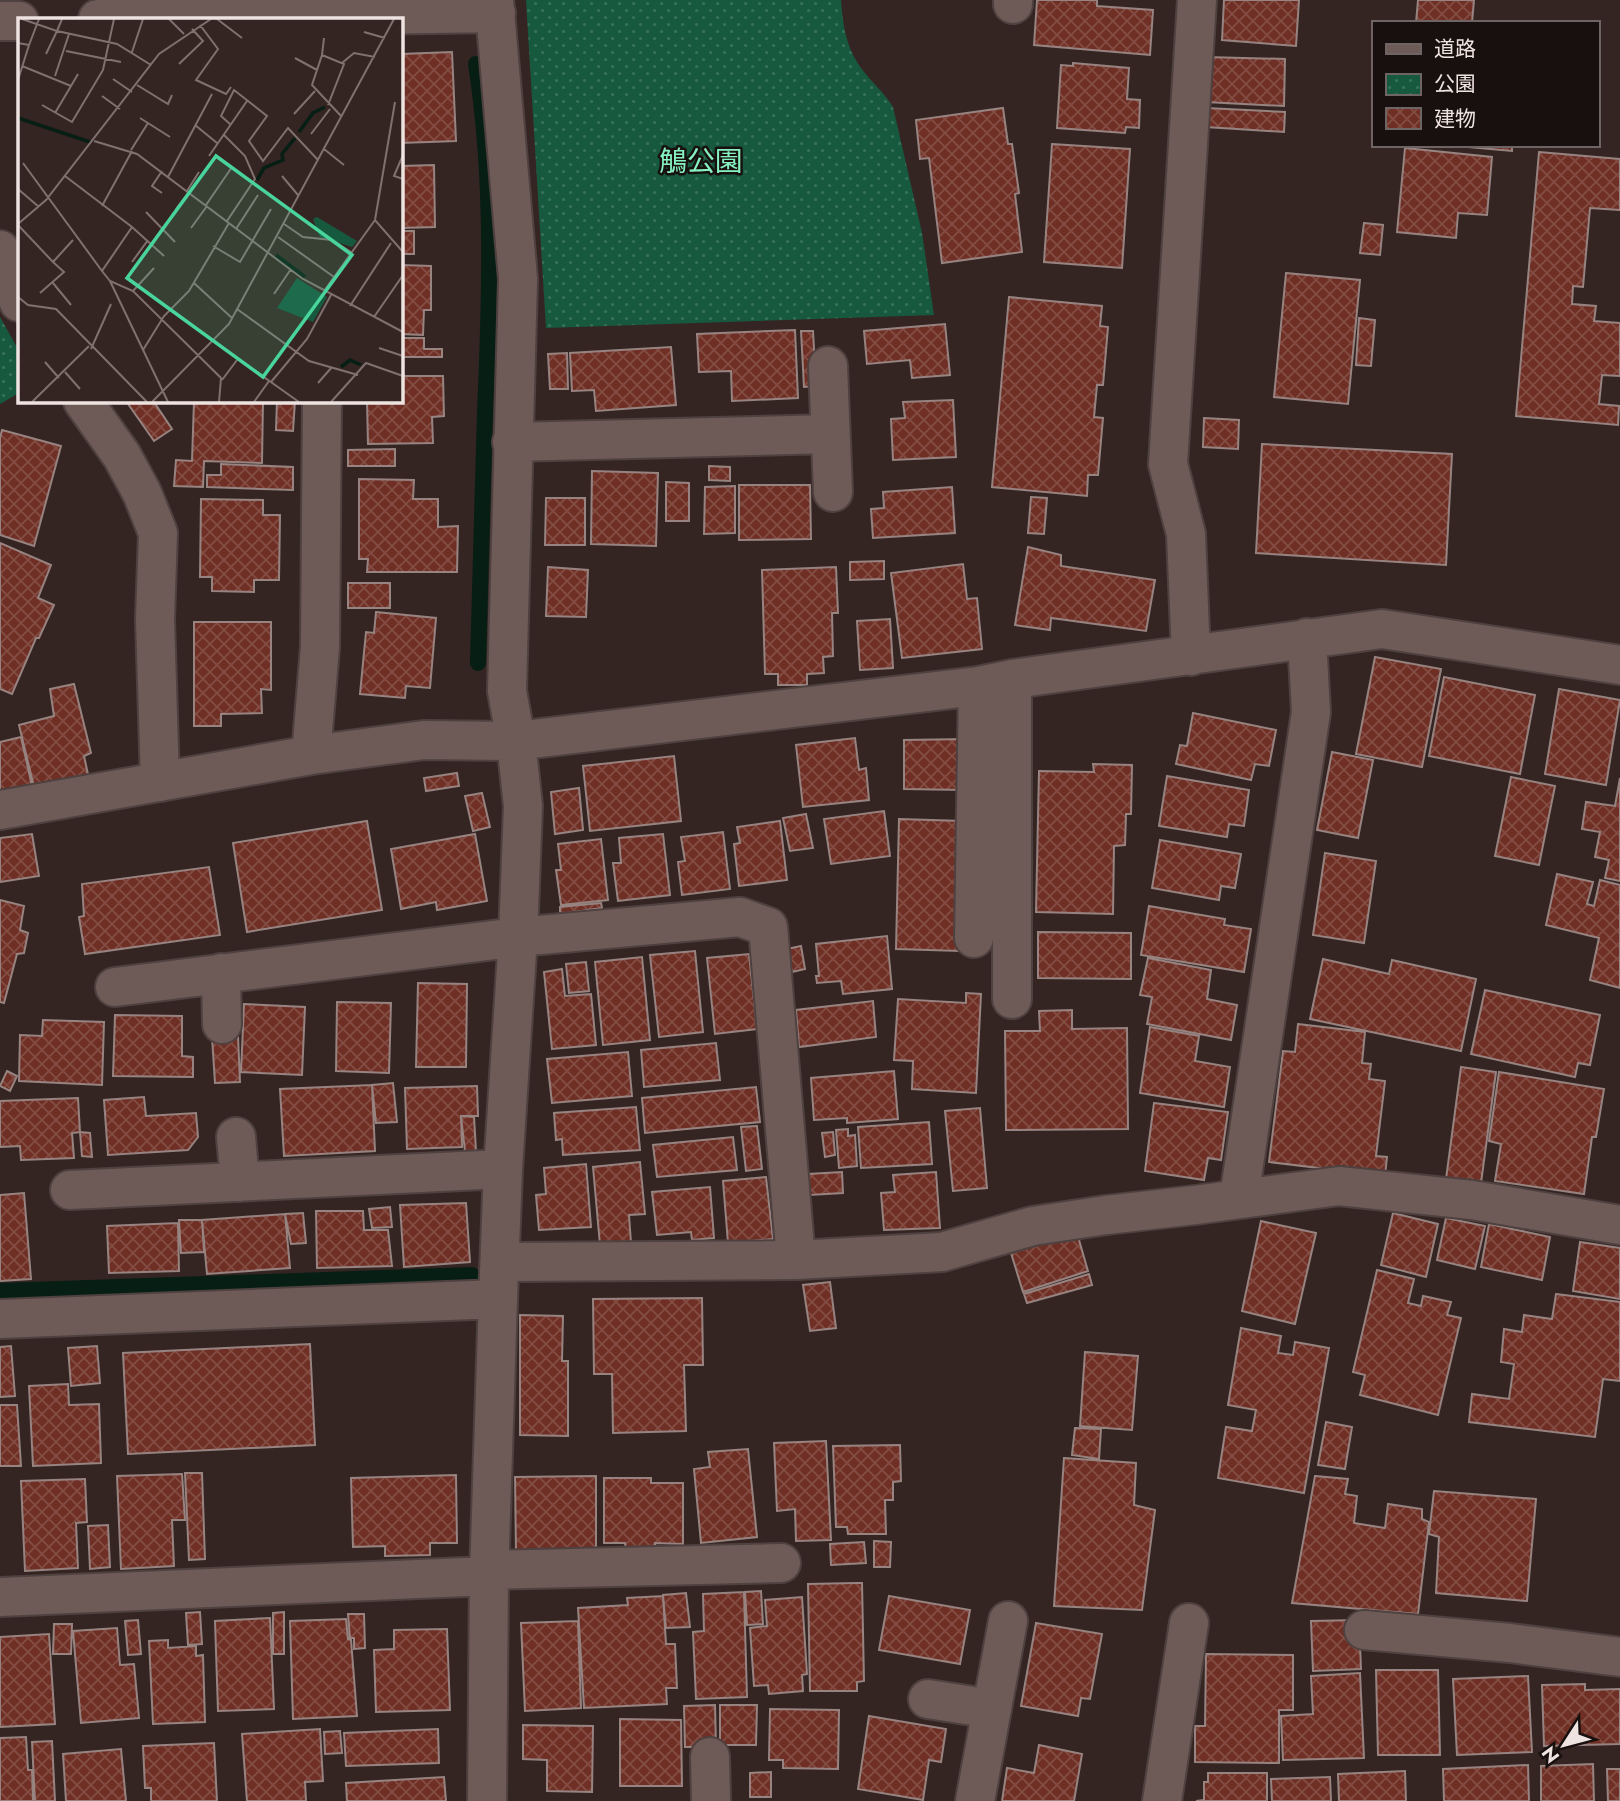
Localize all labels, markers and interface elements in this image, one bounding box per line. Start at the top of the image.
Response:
inset map [18,18,402,402]
legend [1372,21,1599,147]
text: 道路 [1434,34,1476,64]
text: 公園 [1434,69,1476,99]
text: 建物 [1434,104,1476,134]
park label: 鵤公園 [659,141,743,182]
north arrow [1529,1710,1599,1780]
text: N [1535,1741,1566,1769]

